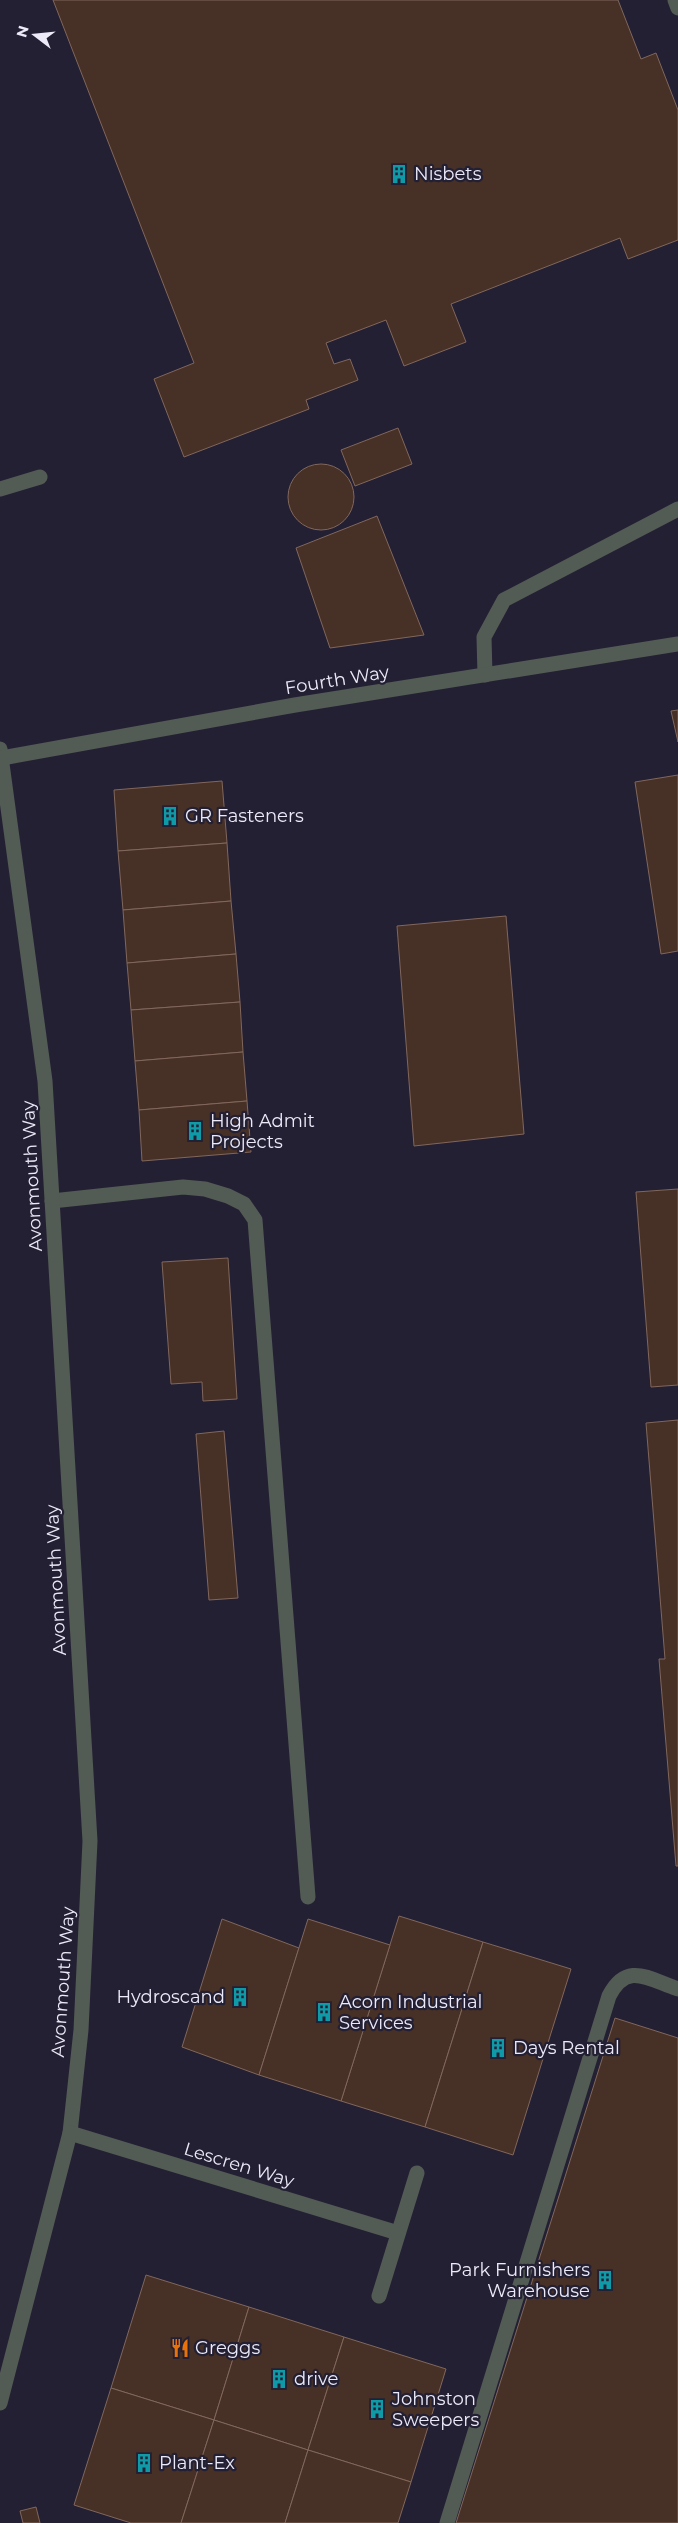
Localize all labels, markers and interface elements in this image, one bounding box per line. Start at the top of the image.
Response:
north arrow [10,10,60,60]
text: N [12,23,33,39]
building icon: Nisbets [388,163,410,185]
place label: Nisbets [414,163,482,185]
street label: Fourth Way [283,661,391,699]
building icon: GR Fasteners [159,805,181,827]
place label: GR Fasteners [185,805,304,827]
street label: Avonmouth Way [17,1100,47,1252]
place label: High Admit Projects [210,1110,315,1153]
building icon: High Admit Projects [184,1120,206,1142]
street label: Avonmouth Way [41,1504,71,1656]
street label: Avonmouth Way [47,1906,79,2058]
place label: Hydroscand [116,1986,225,2008]
building icon: Hydroscand [229,1986,251,2008]
place label: Acorn Industrial Services [339,1991,482,2034]
building icon: Acorn Industrial Services [313,2001,335,2023]
building icon: Days Rental [487,2037,509,2059]
place label: Days Rental [513,2037,620,2059]
street label: Lescren Way [181,2138,297,2192]
place label: Park Furnishers Warehouse [449,2259,590,2302]
building icon: Park Furnishers Warehouse [594,2269,616,2291]
restaurant icon: Greggs [169,2337,191,2359]
place label: Greggs [195,2337,260,2359]
building icon: drive [268,2368,290,2390]
place label: drive [294,2368,339,2390]
place label: Johnston Sweepers [391,2388,479,2431]
building icon: Johnston Sweepers [366,2398,388,2420]
building icon: Plant-Ex [133,2452,155,2474]
place label: Plant-Ex [159,2452,235,2474]

